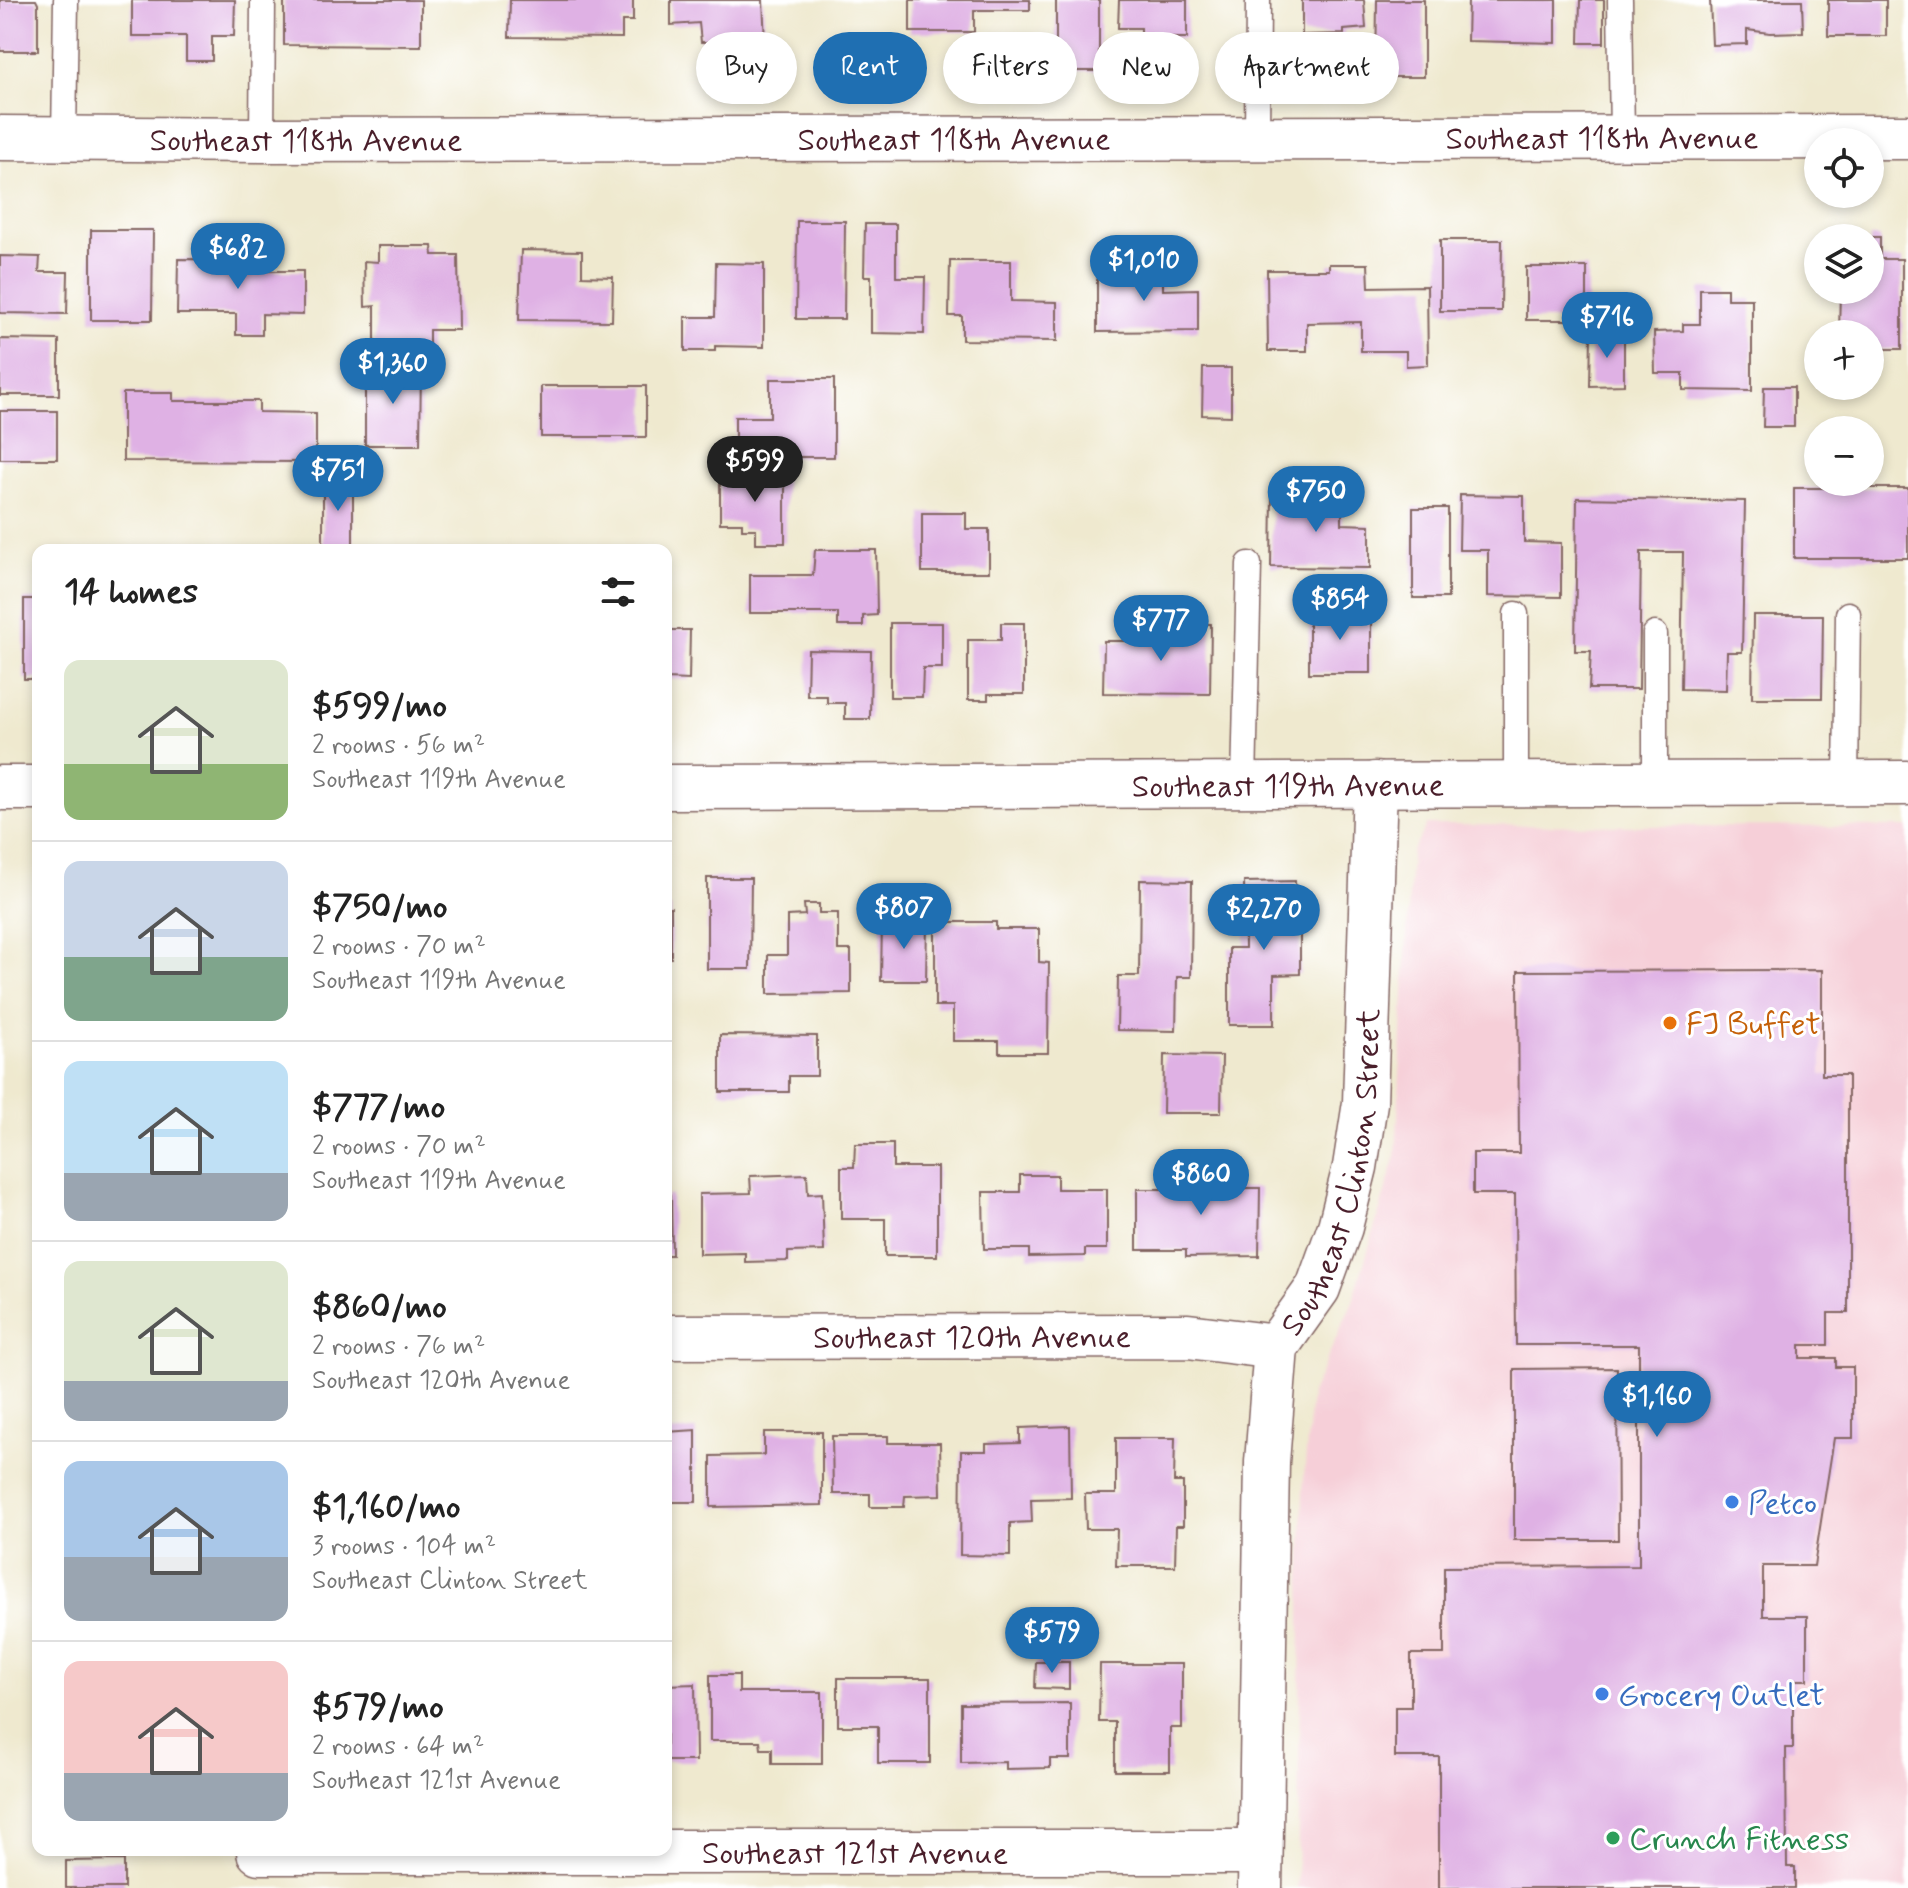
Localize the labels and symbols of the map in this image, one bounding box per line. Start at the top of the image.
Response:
street label: Southeast 118th Avenue [1445,118,1759,161]
street label: Southeast 118th Avenue [797,119,1111,162]
street label: Southeast 118th Avenue [149,120,463,163]
pin: $682 [191,223,285,291]
pin: $1,010 [1079,235,1209,303]
pin: $716 [1560,292,1654,360]
pin: $1,360 [328,338,458,406]
pin: $599 [708,436,802,504]
pin: $751 [291,445,385,513]
pin: $750 [1269,466,1363,534]
pin: $854 [1293,574,1387,642]
pin: $777 [1114,595,1208,663]
street label: Southeast 119th Avenue [1132,765,1444,809]
pin: $807 [857,883,951,951]
pin: $2,270 [1199,884,1329,952]
place label: FJ Buffet [1686,1004,1821,1046]
street label: Southeast Clinton Street [1271,1008,1391,1345]
marker: FJ Buffet [1661,1014,1679,1032]
pin: $860 [1154,1149,1248,1217]
street label: Southeast 120th Avenue [813,1317,1131,1360]
pin: $1,160 [1592,1371,1722,1439]
place label: Petco [1748,1483,1817,1525]
marker: Petco [1723,1493,1741,1511]
pin: $579 [1005,1607,1099,1675]
place label: Grocery Outlet [1618,1675,1825,1717]
marker: Grocery Outlet [1593,1685,1611,1703]
place label: Crunch Fitness [1629,1819,1849,1861]
marker: Crunch Fitness [1604,1829,1622,1847]
street label: Southeast 121st Avenue [702,1833,1008,1875]

